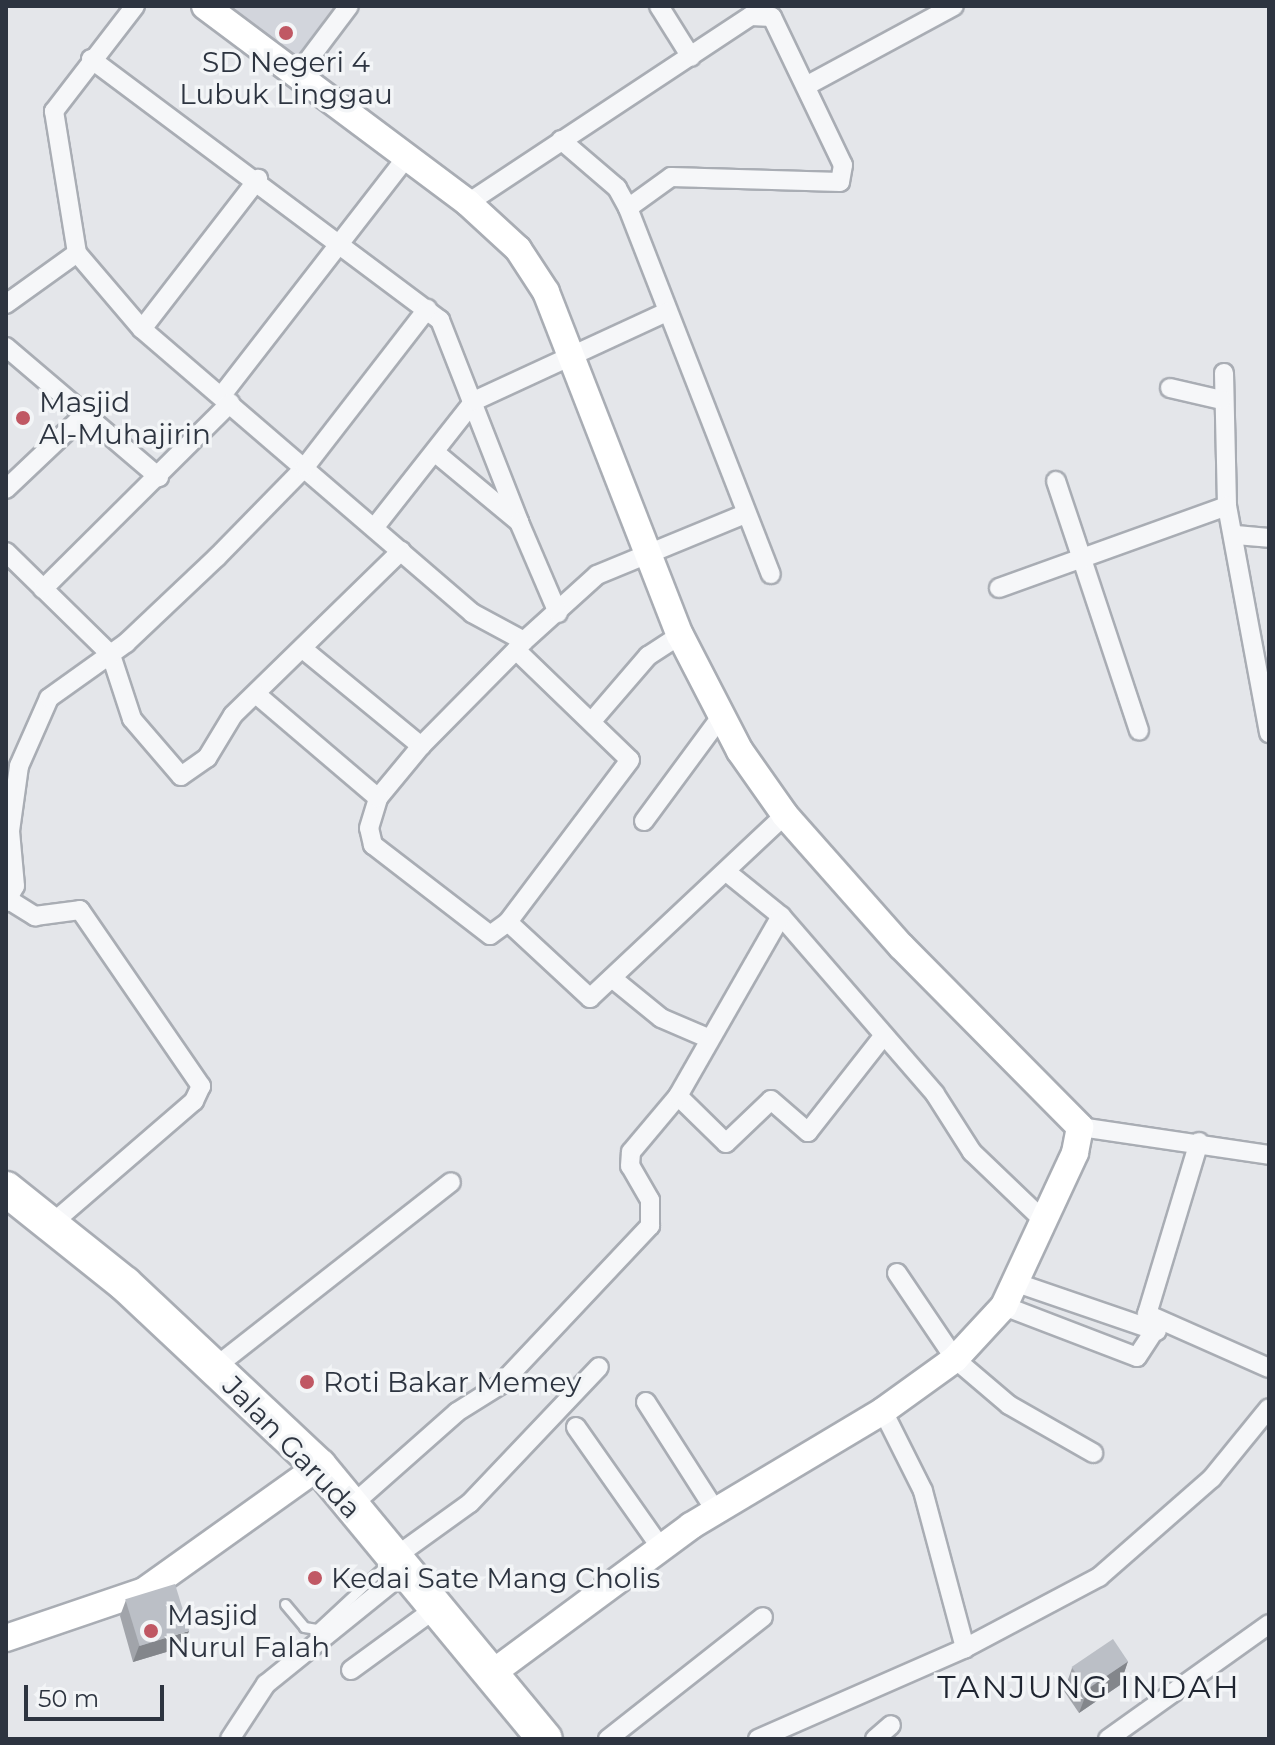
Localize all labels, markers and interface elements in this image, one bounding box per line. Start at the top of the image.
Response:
marker: SD Negeri 4 Lubuk Linggau [277,24,295,42]
place label: SD Negeri 4 Lubuk Linggau [179,45,393,111]
place label: Masjid Al-Muhajirin [39,385,211,451]
marker: Masjid Al-Muhajirin [14,409,32,427]
place label: Roti Bakar Memey [323,1365,581,1399]
street label: Jalan Garuda [216,1369,368,1525]
marker: Roti Bakar Memey [298,1373,316,1391]
place label: Kedai Sate Mang Cholis [331,1561,660,1595]
marker: Kedai Sate Mang Cholis [306,1569,324,1587]
place label: Masjid Nurul Falah [167,1598,330,1664]
marker: Masjid Nurul Falah [142,1622,160,1640]
district label: TANJUNG INDAH [937,1668,1241,1706]
scale bar [28,1669,168,1719]
text: 50 m [38,1684,99,1713]

